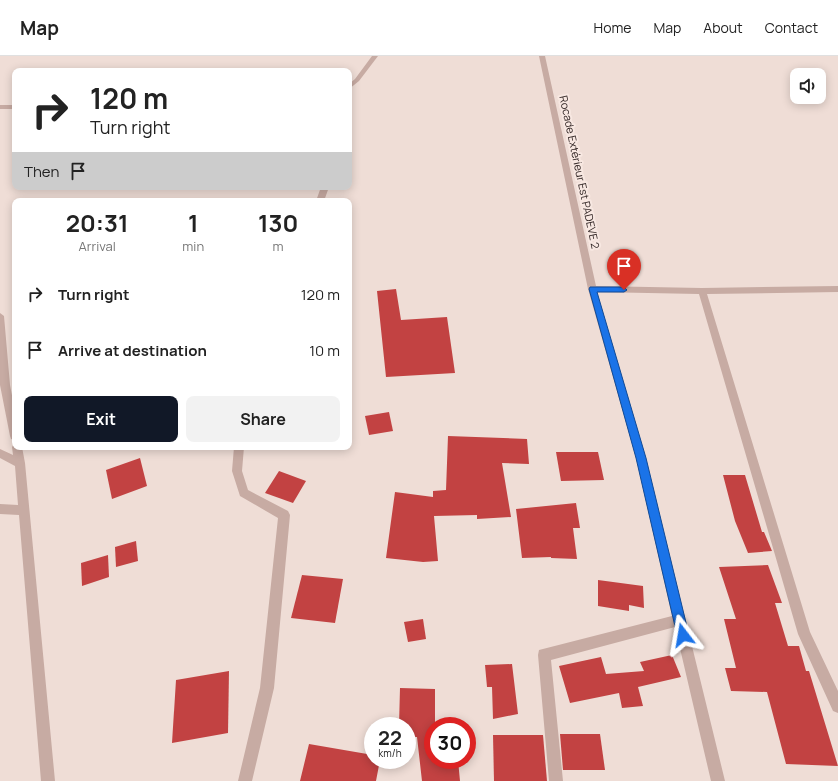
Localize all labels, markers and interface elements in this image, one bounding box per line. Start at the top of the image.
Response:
text: Map [20,15,59,41]
text: Home [594,18,631,37]
text: Map [653,18,681,37]
text: About [703,18,743,37]
text: Contact [765,18,818,37]
map controls [790,68,826,104]
button: sound [790,68,826,104]
text: 120 m [90,79,168,117]
icon: right [24,84,76,136]
street label: Rocade Extérieur Est PADEVE 2 [556,94,604,250]
text: Turn right [90,115,171,139]
icon: arrive [67,160,89,182]
text: Then [24,161,59,182]
text: 20:31 [66,206,129,239]
text: 1 [188,206,199,239]
text: 130 [258,206,298,239]
text: Arrival [79,237,116,255]
text: min [182,237,204,255]
text: m [273,237,284,255]
pin [607,249,641,290]
icon: arrive [613,255,635,277]
icon: right [24,283,46,305]
text: Turn right [58,284,129,305]
text: 120 m [301,284,340,305]
icon: arrive [24,339,46,361]
text: Arrive at destination [58,340,207,361]
text: 10 m [309,340,340,361]
button: Exit [24,396,178,442]
button: Share [186,396,340,442]
position arrow [662,614,704,656]
speed limit sign: 30 [424,717,476,769]
text: 22 [378,724,402,751]
text: km/h [378,746,402,760]

